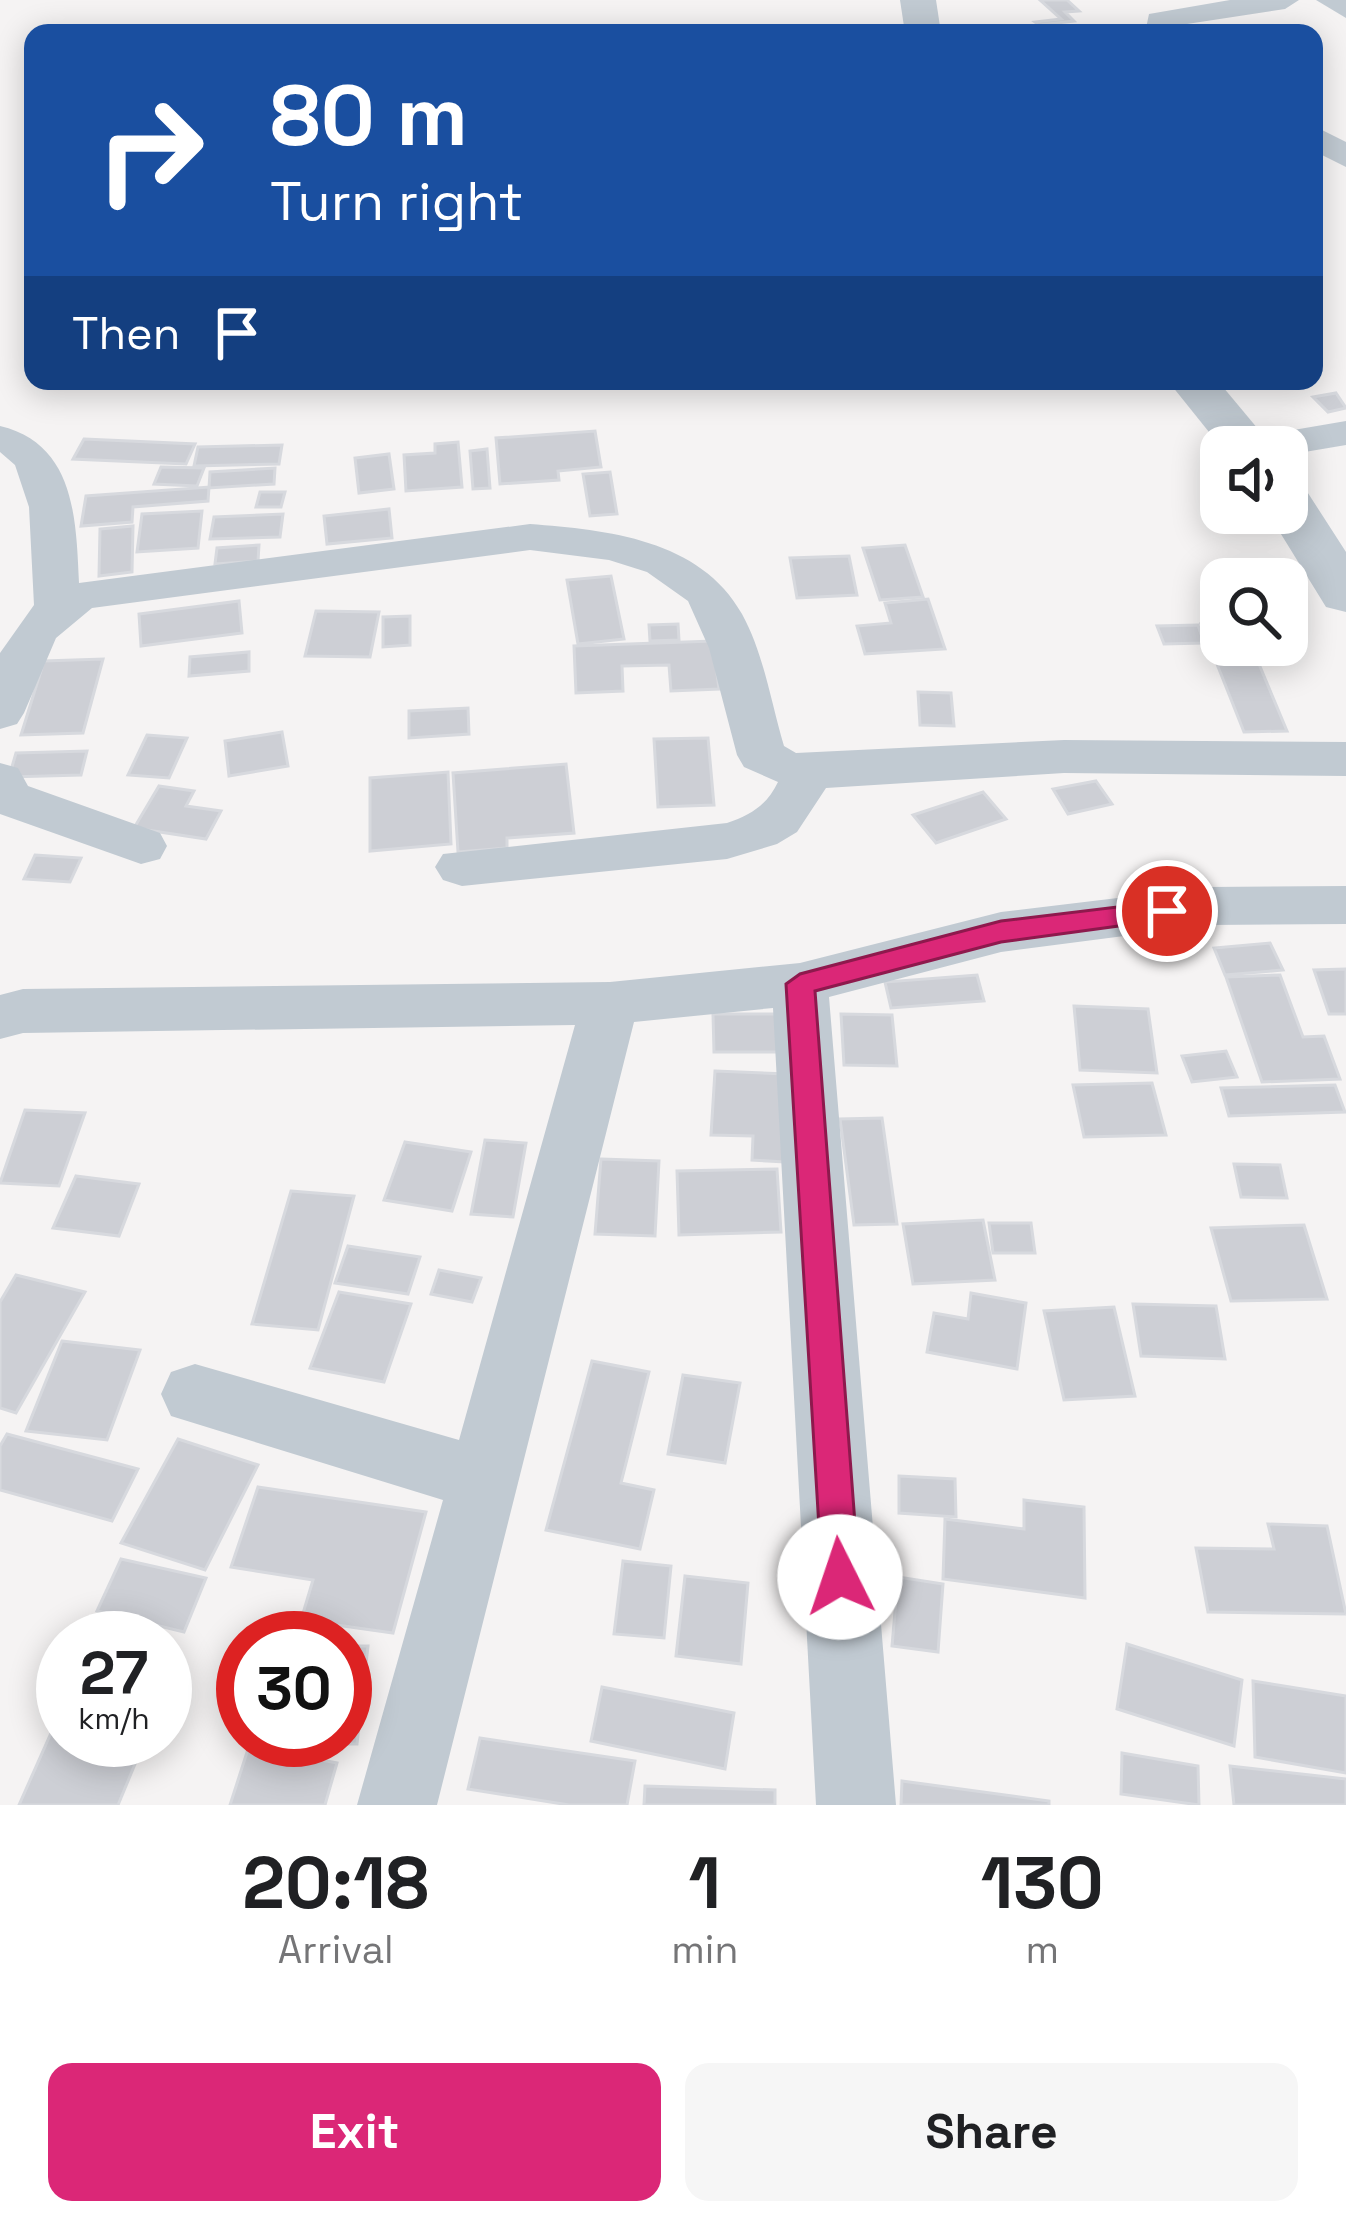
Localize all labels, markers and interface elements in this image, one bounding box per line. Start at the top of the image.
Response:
text: 80 m [270,62,468,170]
icon: right [72,72,228,228]
text: Turn right [270,167,523,236]
icon: arrive [204,300,270,366]
text: Then [72,305,180,362]
map controls [1200,426,1308,666]
button: sound [1200,426,1308,534]
button: search [1200,558,1308,666]
pin [1116,860,1218,962]
icon: arrive [1134,878,1200,944]
position arrow [777,1514,903,1640]
speed limit sign: 30 [216,1611,372,1767]
text: 27 [80,1635,148,1712]
text: km/h [78,1699,150,1738]
text: 20:18 [242,1837,429,1929]
text: 1 [689,1837,721,1929]
text: 130 [981,1837,1104,1929]
text: Arrival [278,1925,394,1974]
text: min [671,1925,738,1974]
text: m [1025,1925,1059,1974]
button: Exit [48,2063,661,2201]
button: Share [685,2063,1298,2201]

